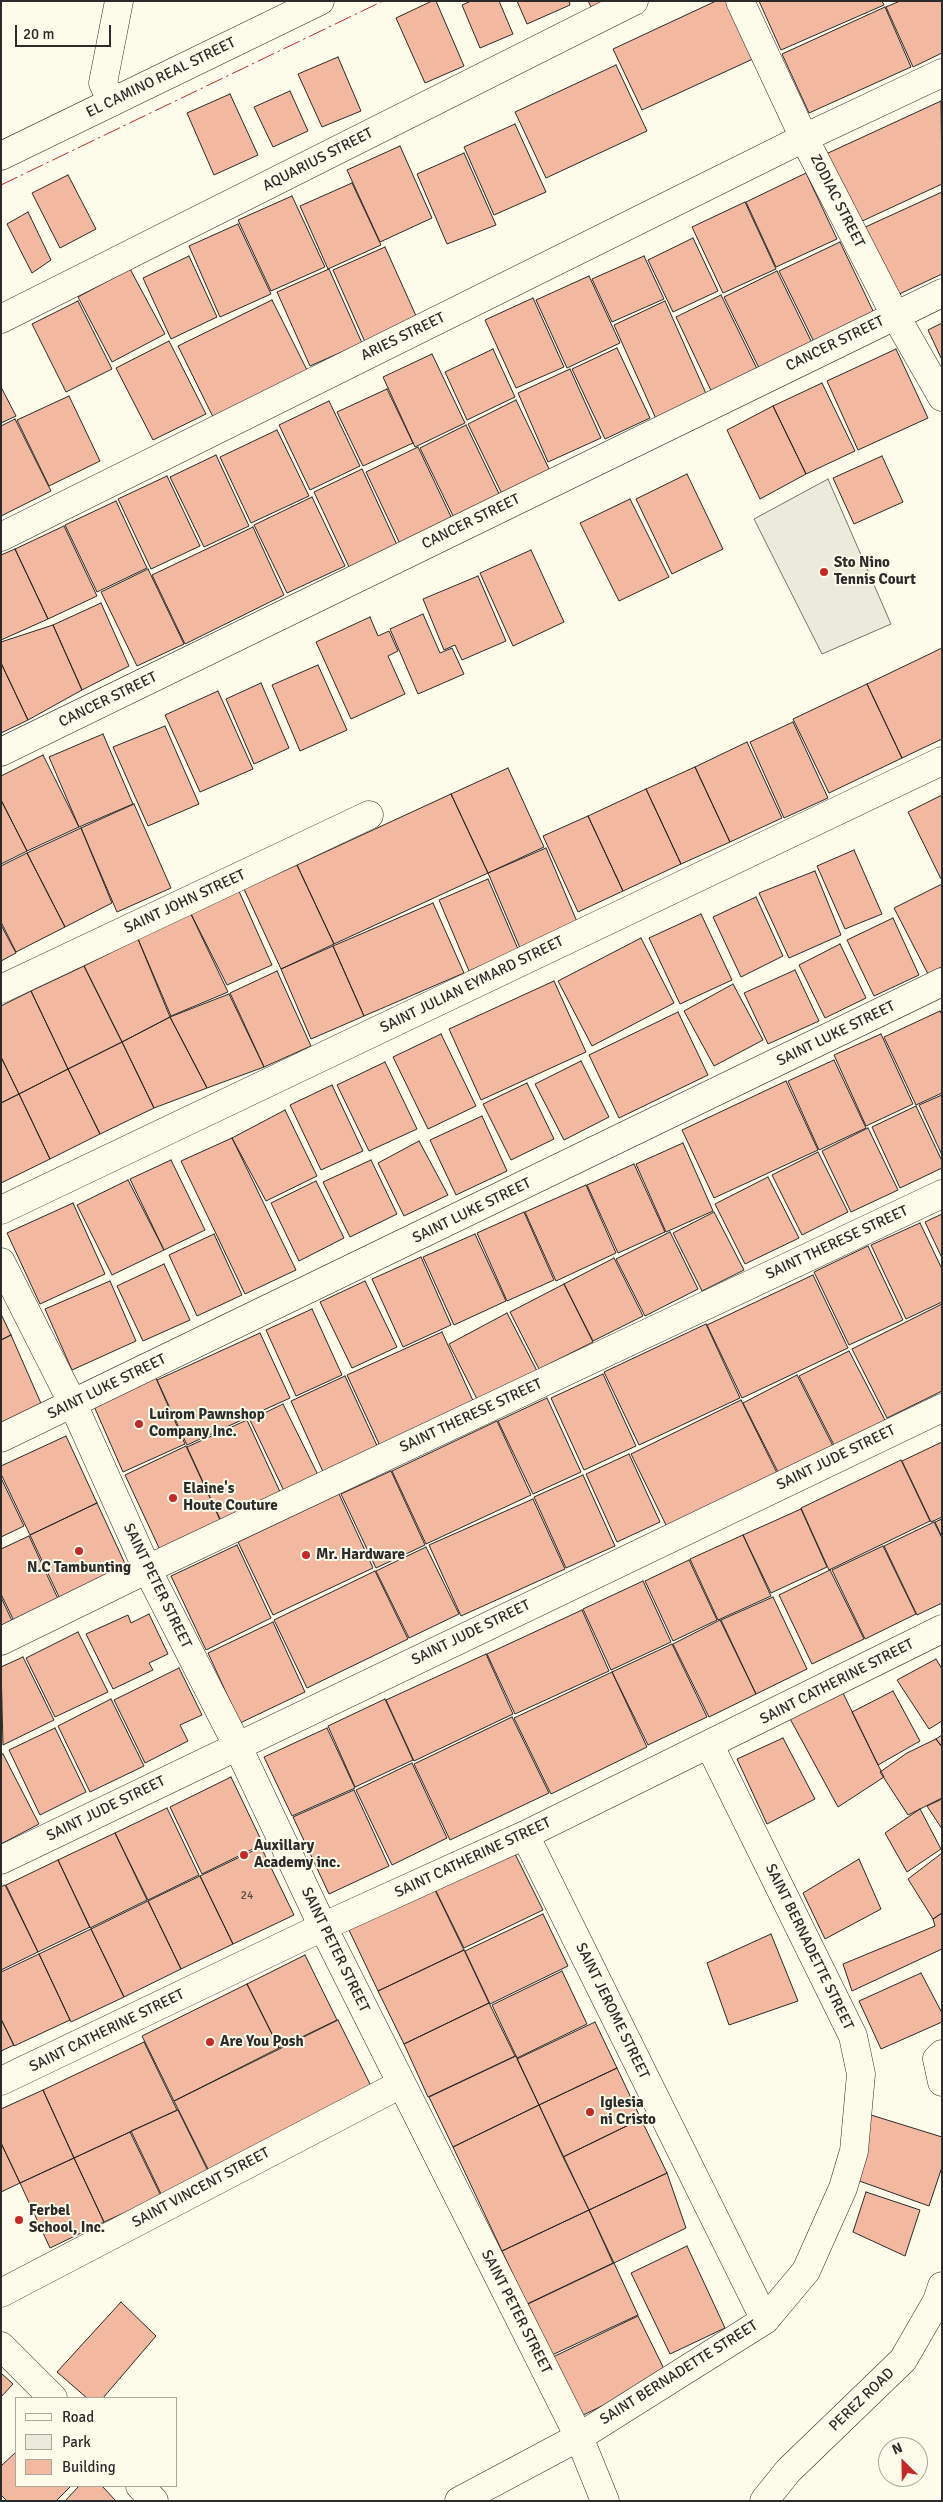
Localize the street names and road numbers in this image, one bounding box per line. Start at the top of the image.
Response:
street label: EL CAMINO REAL STREET [83,34,239,122]
street label: AQUARIUS STREET [260,124,376,196]
street label: ZODIAC STREET [806,151,868,251]
street label: ARIES STREET [358,309,448,365]
street label: CANCER STREET [783,312,887,376]
street label: CANCER STREET [419,490,523,554]
street label: CANCER STREET [56,668,160,732]
street label: SAINT JOHN STREET [122,866,248,938]
street label: SAINT JULIAN EYMARD STREET [377,933,567,1037]
street label: SAINT LUKE STREET [774,997,898,1071]
street label: SAINT LUKE STREET [410,1174,534,1248]
street label: SAINT THERESE STREET [763,1202,911,1284]
street label: SAINT LUKE STREET [45,1350,169,1424]
street label: SAINT THERESE STREET [397,1375,545,1457]
street label: SAINT JUDE STREET [774,1421,898,1495]
street label: SAINT PETER STREET [119,1521,195,1651]
street label: SAINT JUDE STREET [409,1596,533,1670]
street label: SAINT CATHERINE STREET [757,1635,917,1729]
street label: SAINT JUDE STREET [44,1772,168,1846]
street label: SAINT CATHERINE STREET [392,1814,554,1902]
street label: SAINT BERNADETTE STREET [761,1861,857,2033]
street label: SAINT PETER STREET [297,1885,373,2015]
street label: SAINT JEROME STREET [571,1940,653,2082]
street label: SAINT CATHERINE STREET [27,1986,187,2076]
street label: SAINT VINCENT STREET [129,2144,273,2232]
street label: SAINT PETER STREET [477,2247,555,2377]
street label: SAINT BERNADETTE STREET [597,2317,761,2429]
street label: PEREZ ROAD [826,2364,898,2436]

